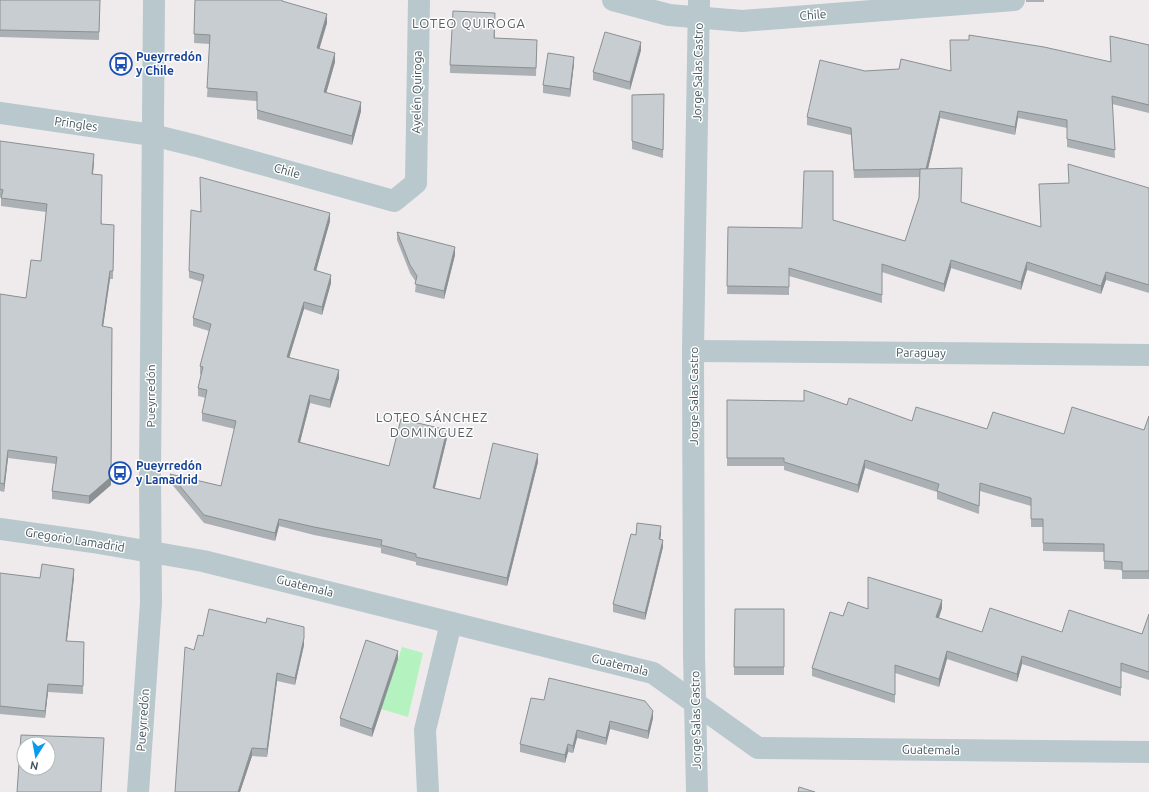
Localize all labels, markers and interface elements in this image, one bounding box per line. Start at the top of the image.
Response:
street label: Chile [799,7,827,22]
district label: LOTEO QUIROGA [412,16,526,31]
street label: Jorge Salas Castro [690,23,705,121]
place label: Pueyrredón y Chile [136,50,202,77]
street label: Ayelén Quiroga [409,50,424,134]
bus stop icon: Pueyrredón y Chile [108,51,134,77]
street label: Pringles [54,114,98,133]
street label: Chile [272,161,302,180]
street label: Paraguay [896,346,946,359]
street label: Jorge Salas Castro [687,347,700,445]
street label: Pueyrredón [144,364,157,428]
district label: LOTEO SÁNCHEZ DOMINGUEZ [376,409,488,439]
place label: Pueyrredón y Lamadrid [136,459,202,486]
bus stop icon: Pueyrredón y Lamadrid [107,460,133,486]
street label: Gregorio Lamadrid [24,525,126,554]
street label: Guatemala [275,572,335,599]
street label: Guatemala [590,651,650,678]
street label: Jorge Salas Castro [688,671,703,769]
street label: Pueyrredón [134,688,151,752]
north arrow [16,736,56,776]
street label: Guatemala [902,742,960,757]
text: N [29,759,39,772]

